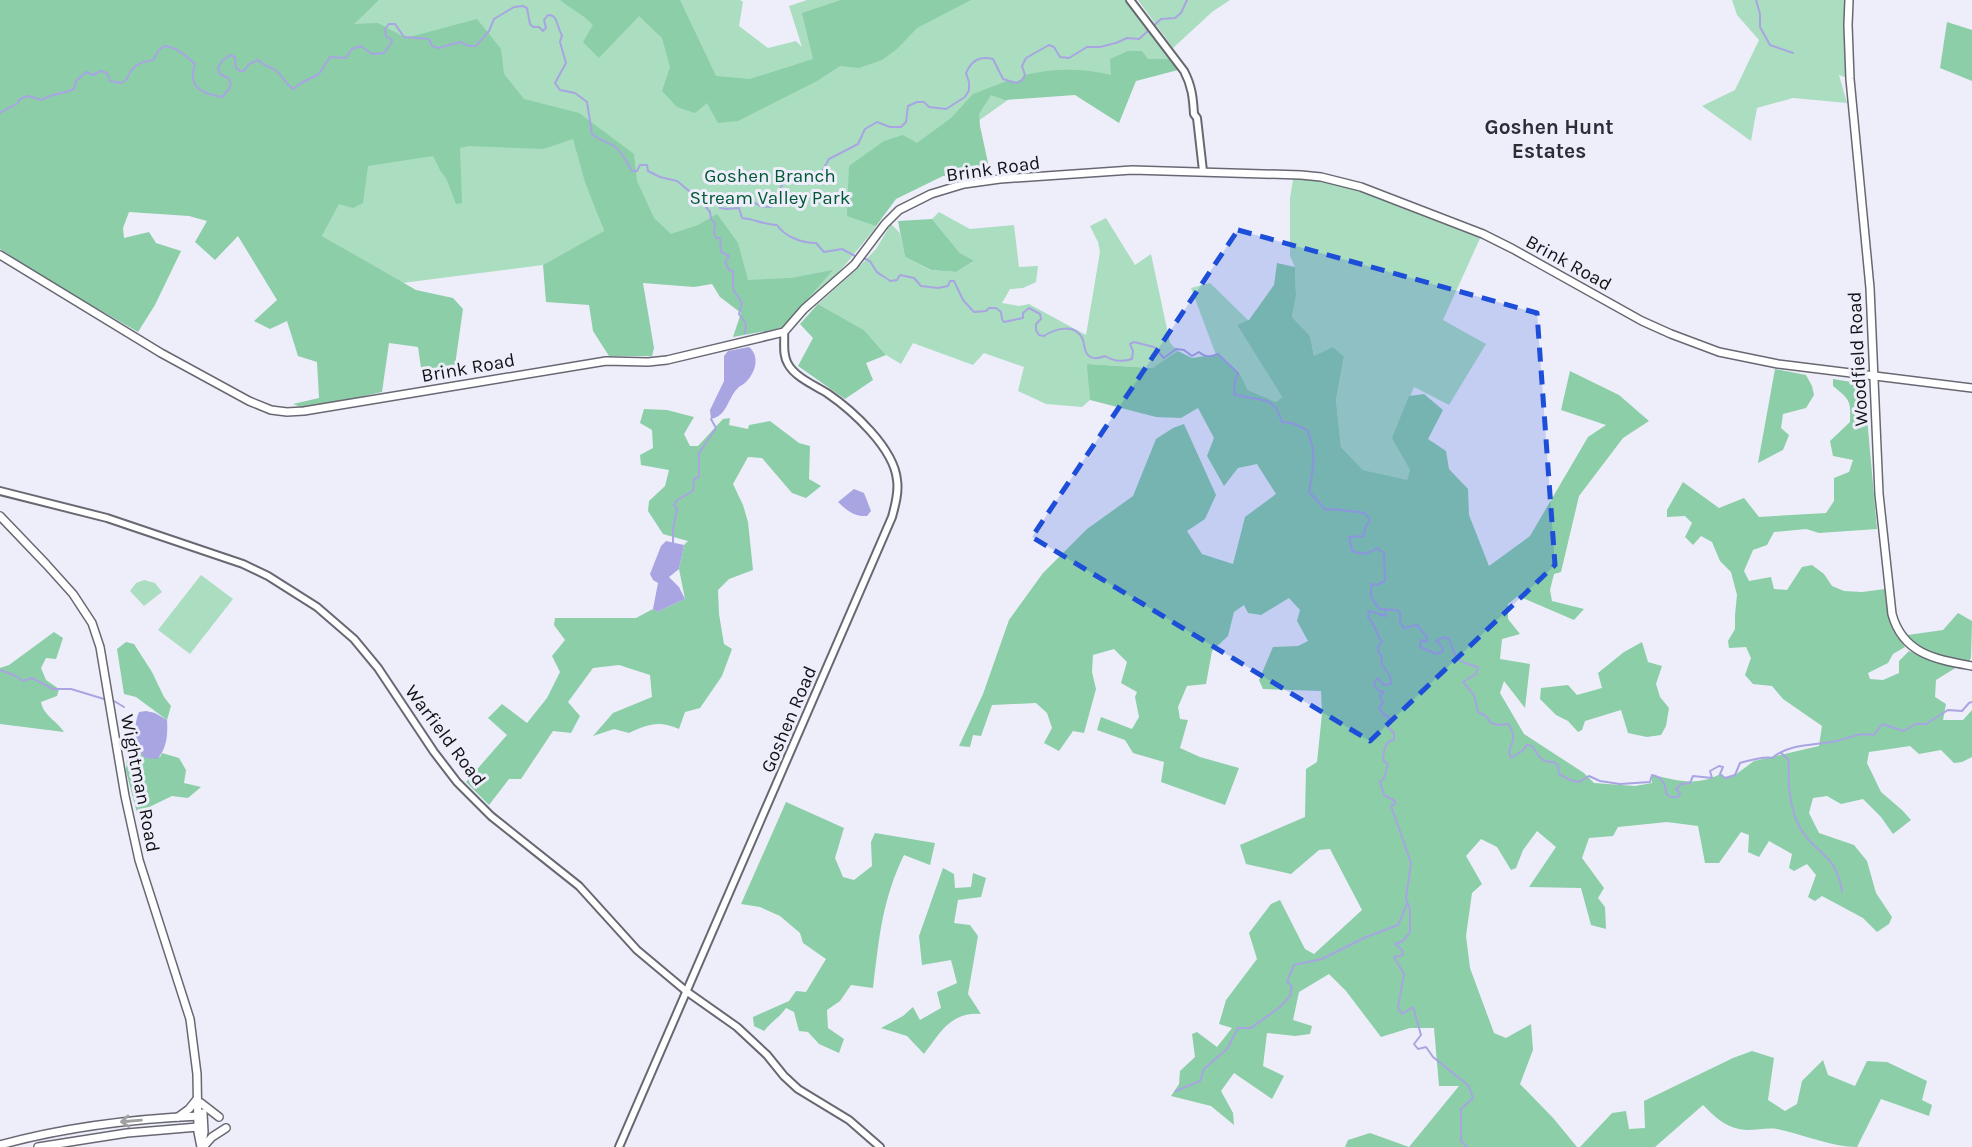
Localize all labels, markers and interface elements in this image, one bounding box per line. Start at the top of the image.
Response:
district label: Goshen Hunt Estates [1484,115,1614,163]
street label: Brink Road [945,152,1042,186]
park label: Goshen Branch Stream Valley Park [690,165,851,209]
street label: Brink Road [1522,230,1615,295]
street label: Woodfield Road [1843,291,1873,427]
street label: Brink Road [420,349,517,387]
street label: Goshen Road [757,663,821,776]
street label: Warfield Road [400,681,490,790]
street label: Wightman Road [116,712,164,854]
one-way arrow [120,1115,142,1128]

